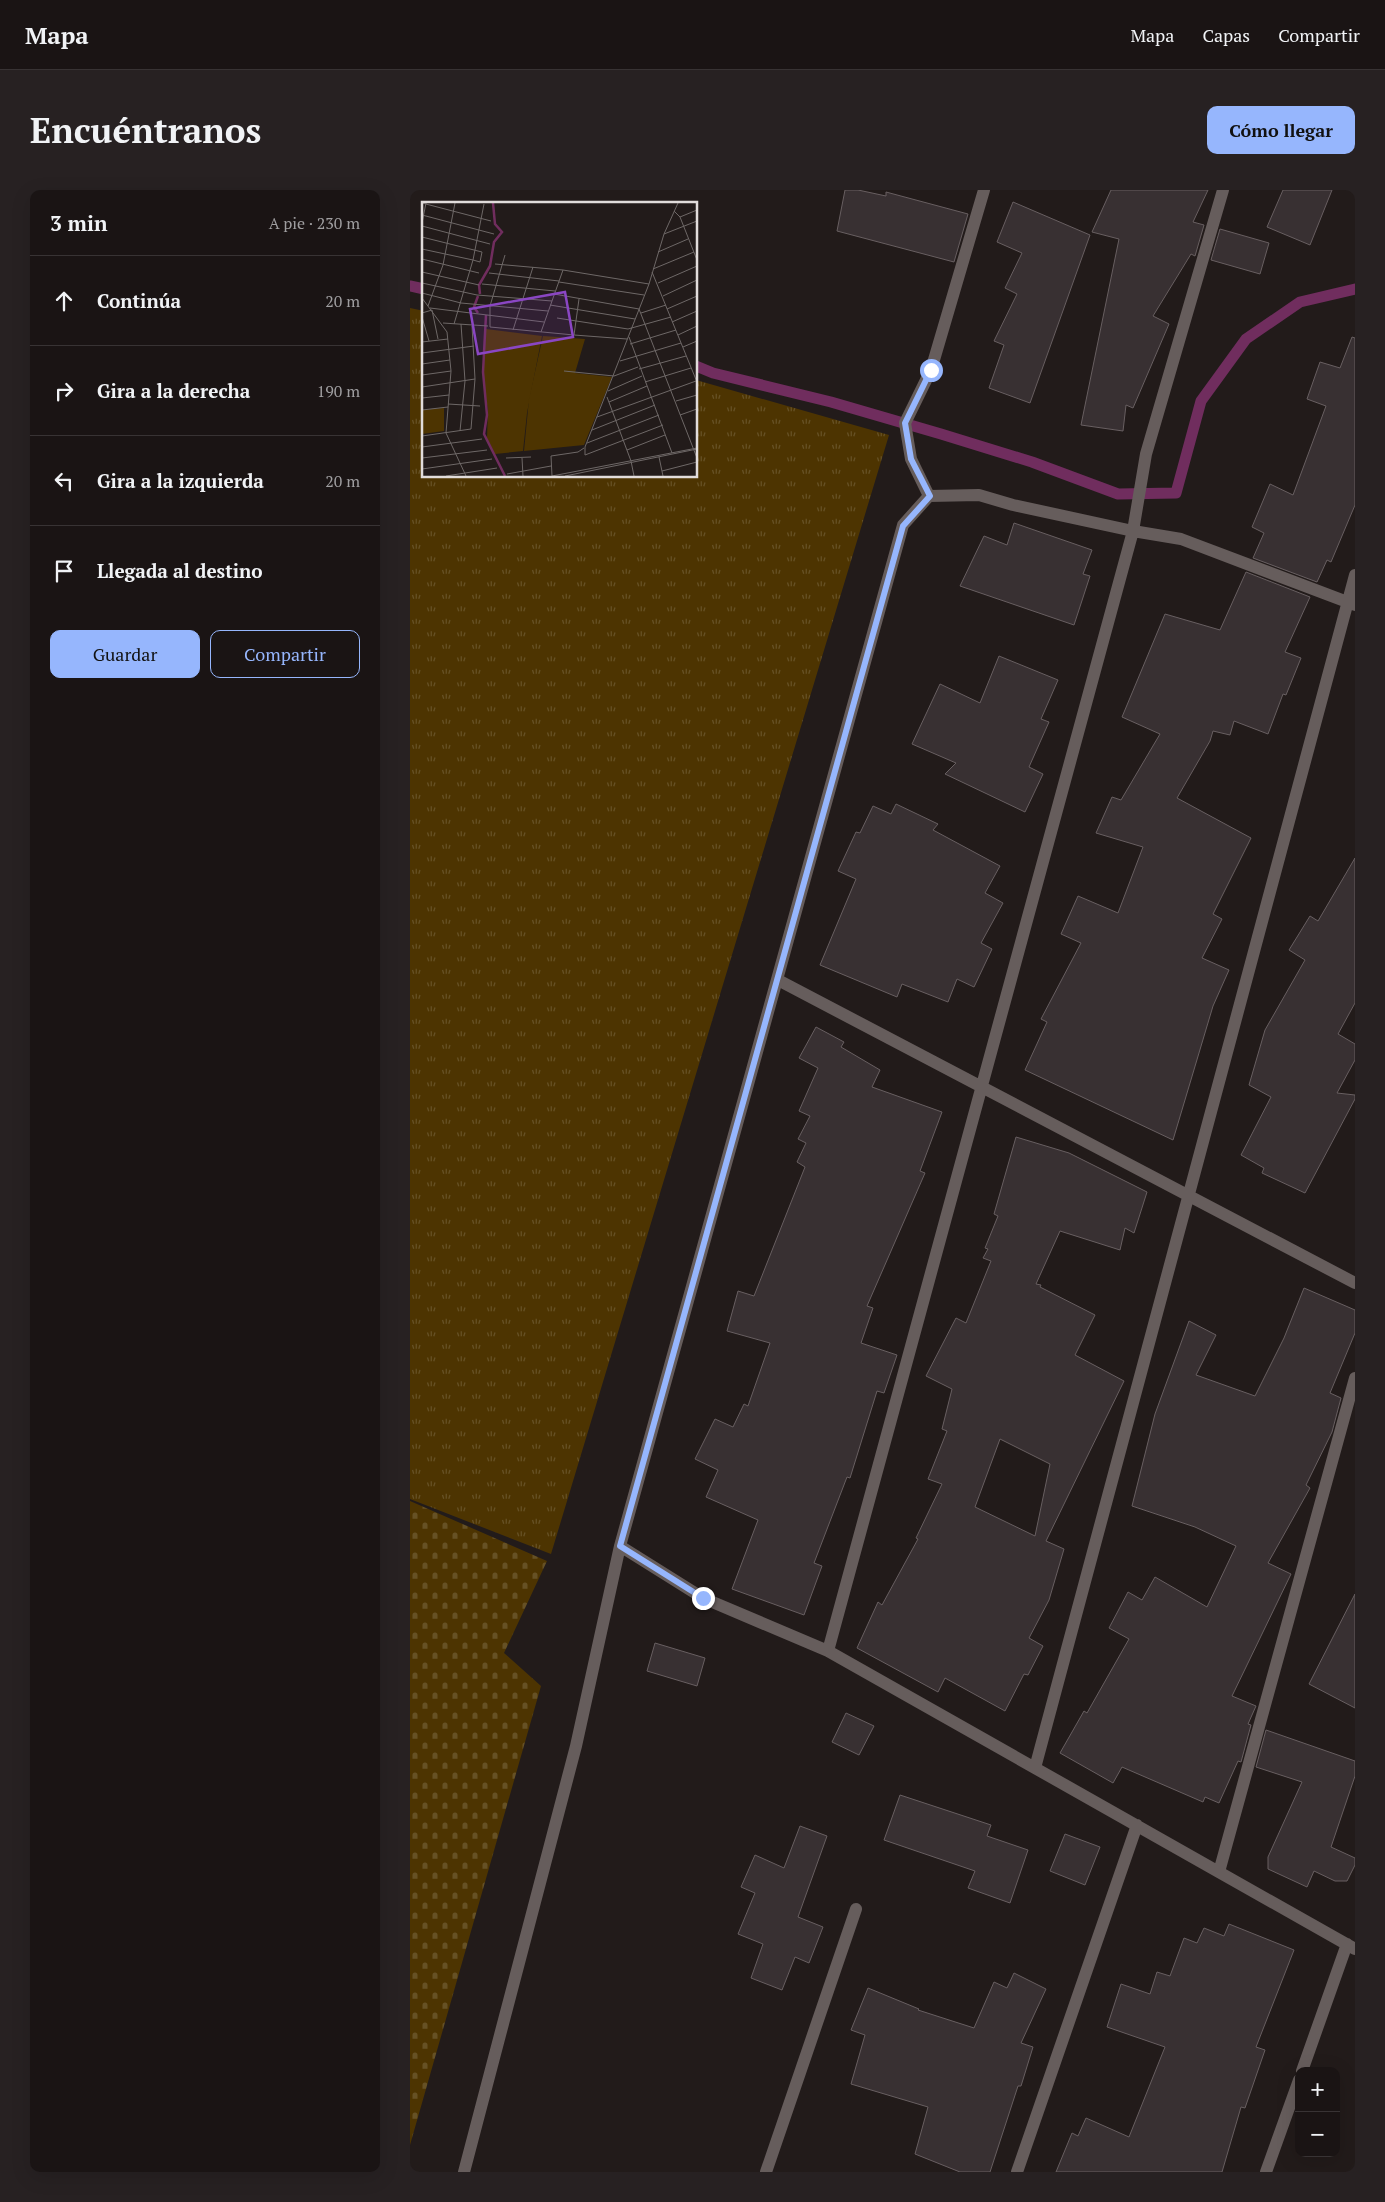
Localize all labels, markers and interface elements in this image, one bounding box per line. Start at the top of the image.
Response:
text: Mapa [25,19,89,51]
text: Mapa [1130,23,1174,47]
text: Capas [1202,23,1250,47]
text: Compartir [1278,23,1360,47]
button: Cómo llegar [1207,106,1355,154]
text: Encuéntranos [30,107,261,153]
inset map [422,202,698,478]
text: 3 min [50,209,107,237]
text: A pie · 230 m [269,212,360,234]
icon: ahead [50,287,78,315]
text: Continúa [97,288,181,313]
text: 20 m [325,290,360,312]
route start [920,359,943,382]
icon: right [50,377,78,405]
text: Gira a la derecha [97,378,250,403]
text: 190 m [317,380,360,402]
icon: left [50,467,78,495]
text: Gira a la izquierda [97,468,264,493]
text: 20 m [325,470,360,492]
icon: arrive [50,557,78,585]
text: Llegada al destino [97,558,263,583]
button: Guardar [50,630,200,678]
button: Compartir [210,630,360,678]
route end [692,1587,715,1610]
map controls [1295,2067,1340,2157]
button: + [1295,2067,1340,2112]
button: − [1295,2112,1340,2157]

